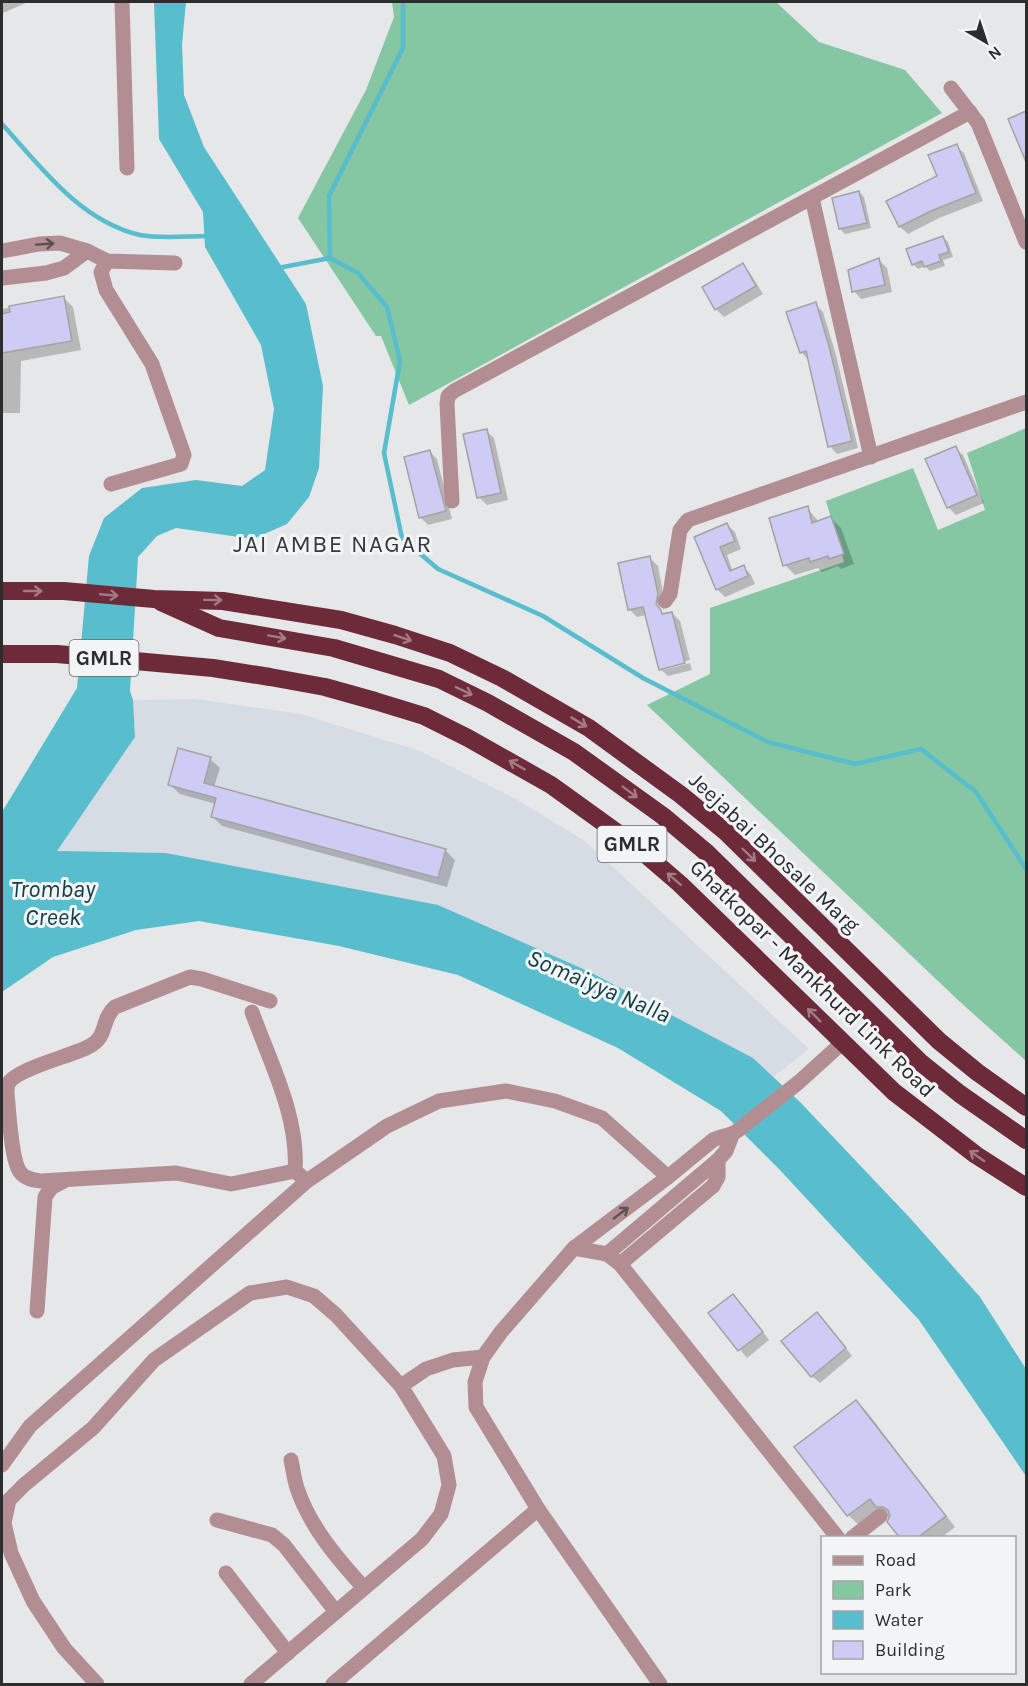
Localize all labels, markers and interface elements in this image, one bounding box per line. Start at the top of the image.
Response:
north arrow [956,12,1016,72]
text: N [985,42,1006,64]
one-way arrow [34,238,54,249]
district label: JAI AMBE NAGAR [233,530,433,558]
one-way arrow [22,585,42,597]
one-way arrow [98,590,118,601]
one-way arrow [202,595,222,606]
one-way arrow [267,632,286,643]
one-way arrow [393,633,412,644]
road number: GMLR [70,640,138,676]
one-way arrow [454,686,472,697]
one-way arrow [570,716,587,728]
one-way arrow [508,759,526,770]
street label: Jeejabai Bhosale Marg [684,767,865,939]
one-way arrow [622,786,638,798]
road number: GMLR [598,826,666,862]
one-way arrow [741,847,756,862]
street label: Ghatkopar - Mankhurd Link Road [684,854,940,1103]
one-way arrow [667,872,682,886]
water label: Trombay Creek [11,875,96,931]
water label: Somaiyya Nalla [523,943,675,1029]
one-way arrow [806,1008,821,1022]
one-way arrow [970,1150,986,1162]
one-way arrow [612,1207,628,1219]
legend [821,1536,1016,1674]
text: Road [875,1549,916,1571]
text: Park [875,1579,912,1601]
text: Water [875,1609,923,1631]
text: Building [875,1639,945,1661]

